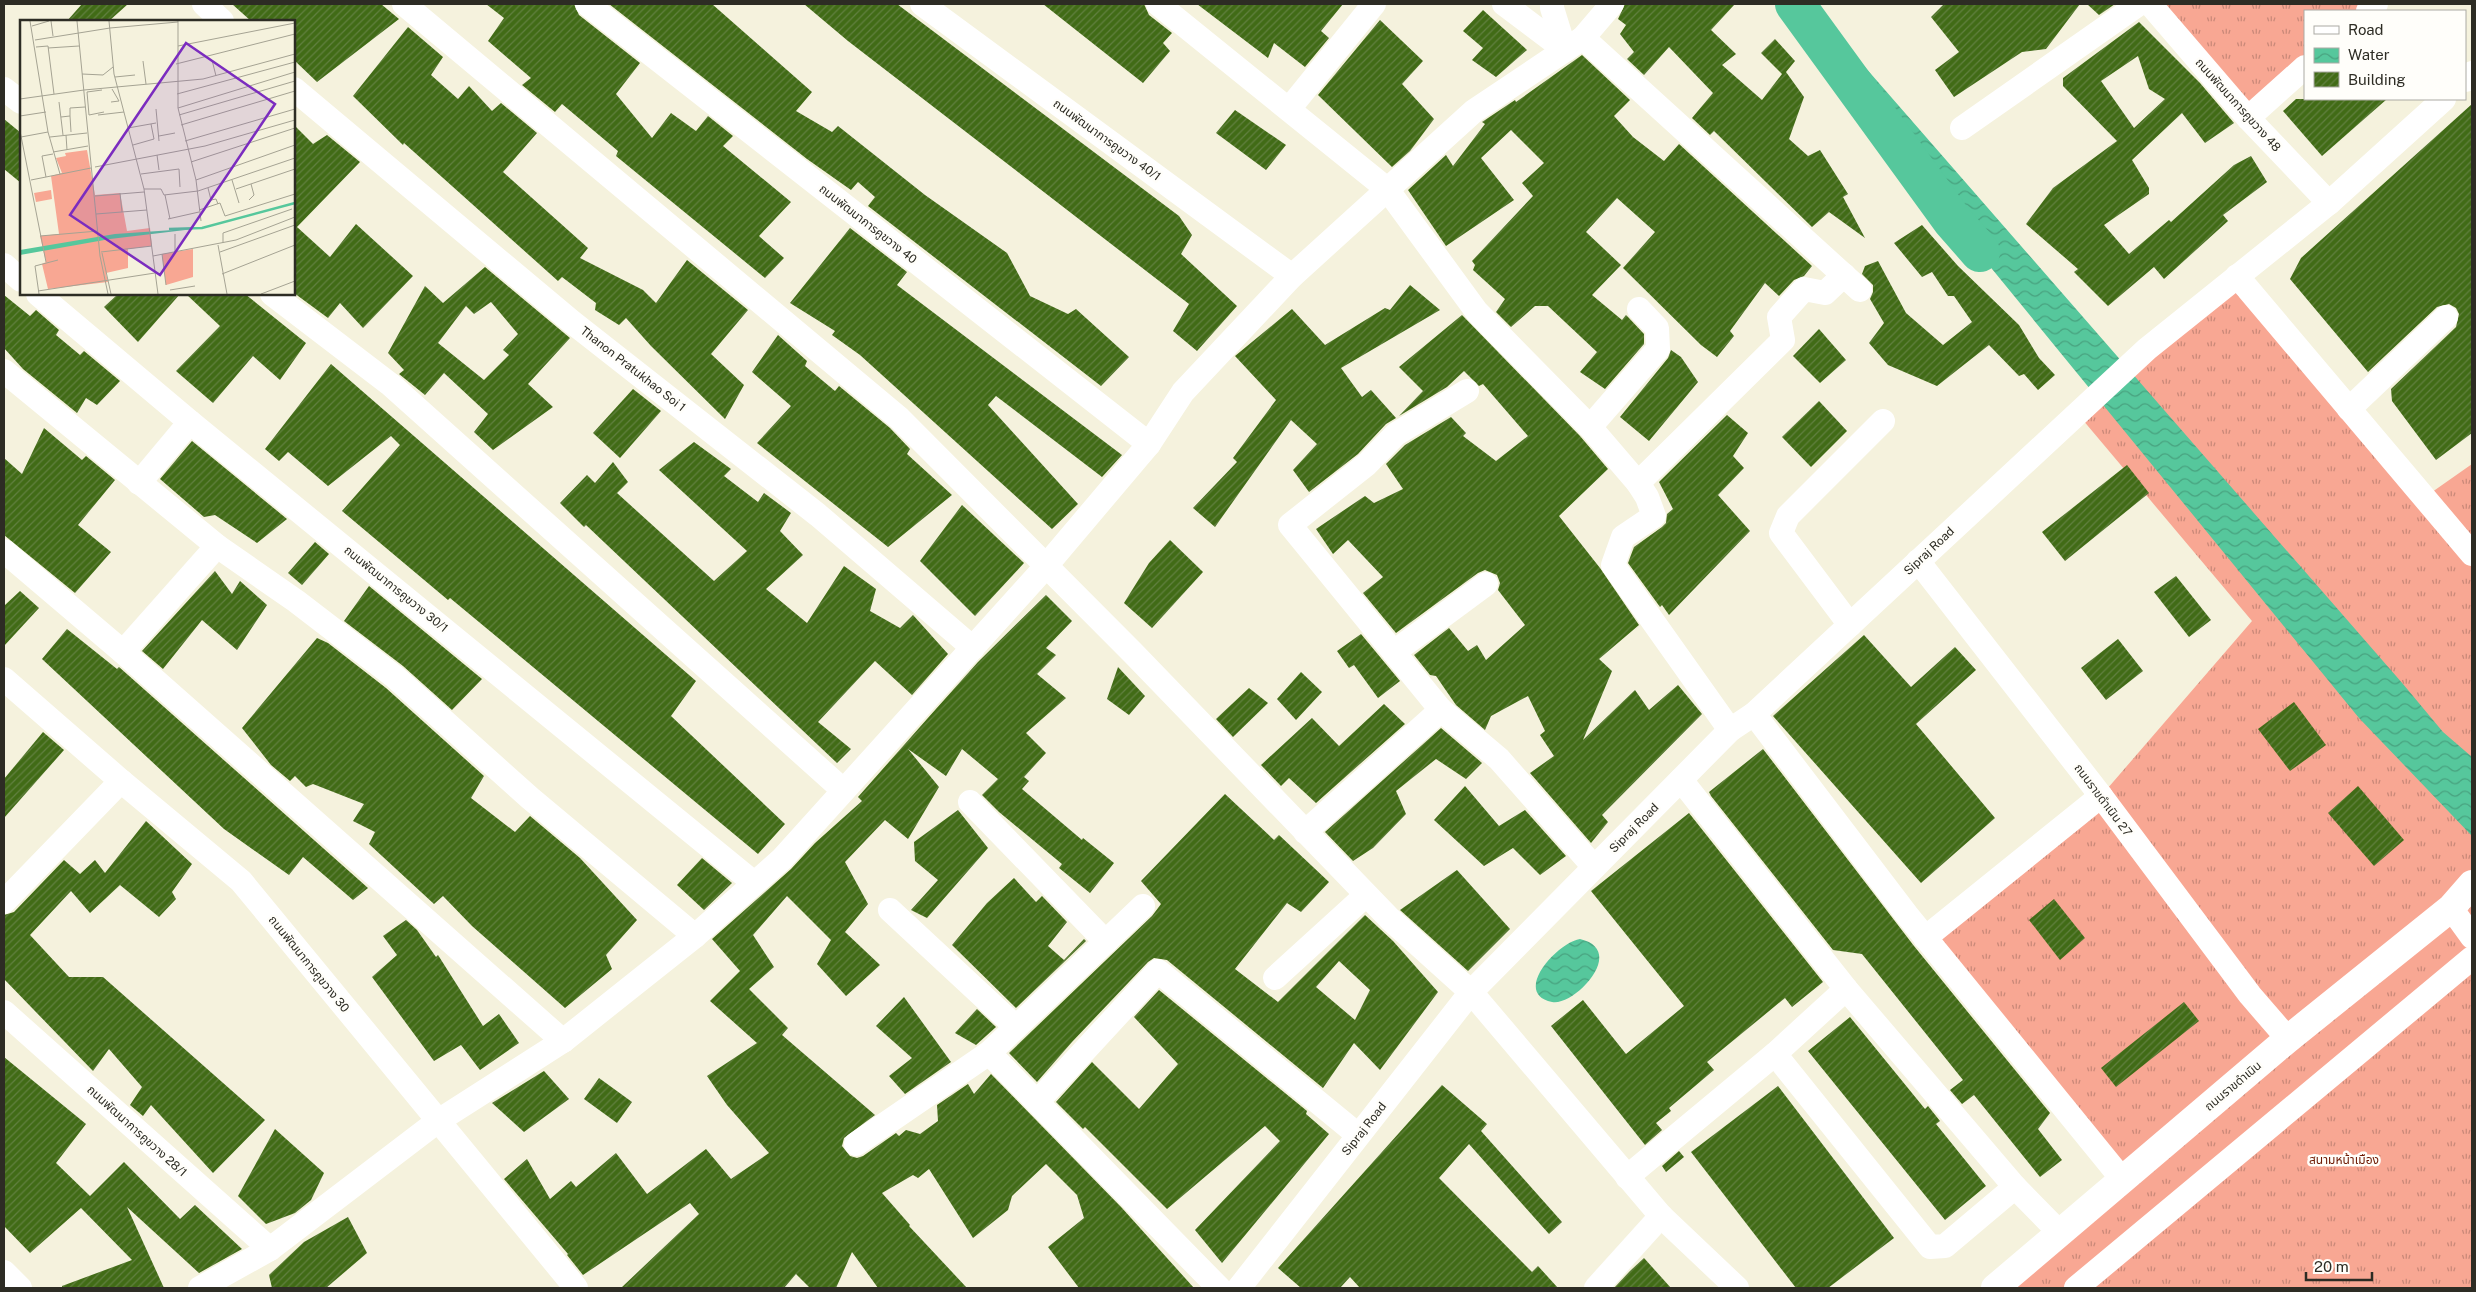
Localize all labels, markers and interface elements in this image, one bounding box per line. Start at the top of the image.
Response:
legend [2304,10,2466,100]
inset map [20,20,295,295]
text: Road [2348,21,2384,38]
text: Water [2348,46,2390,63]
street label: ถนนพัฒนาการคูขวาง 48 [2192,55,2284,155]
text: Building [2348,71,2406,88]
street label: ถนนพัฒนาการคูขวาง 40/1 [1051,96,1163,184]
street label: ถนนพัฒนาการคูขวาง 40 [816,181,920,267]
street label: Thanon Pratukhao Soi 1 [578,324,688,414]
street label: Sipraj Road [1901,524,1957,578]
street label: ถนนพัฒนาการคูขวาง 30/1 [341,543,451,635]
street label: ถนนราขดำเนิน 27 [2071,761,2135,839]
street label: Sipraj Road [1606,800,1662,856]
street label: ถนนพัฒนาการคูขวาง 30 [266,913,352,1015]
street label: ถนนราขดำเนิน [2202,1058,2264,1114]
street label: ถนนพัฒนาการคูขวาง 28/1 [84,1083,190,1179]
street label: Sipraj Road [1339,1100,1389,1158]
park label: สนามหน้าเมือง [2309,1153,2379,1167]
scale bar [2306,1250,2372,1282]
text: 20 m [2314,1258,2349,1275]

